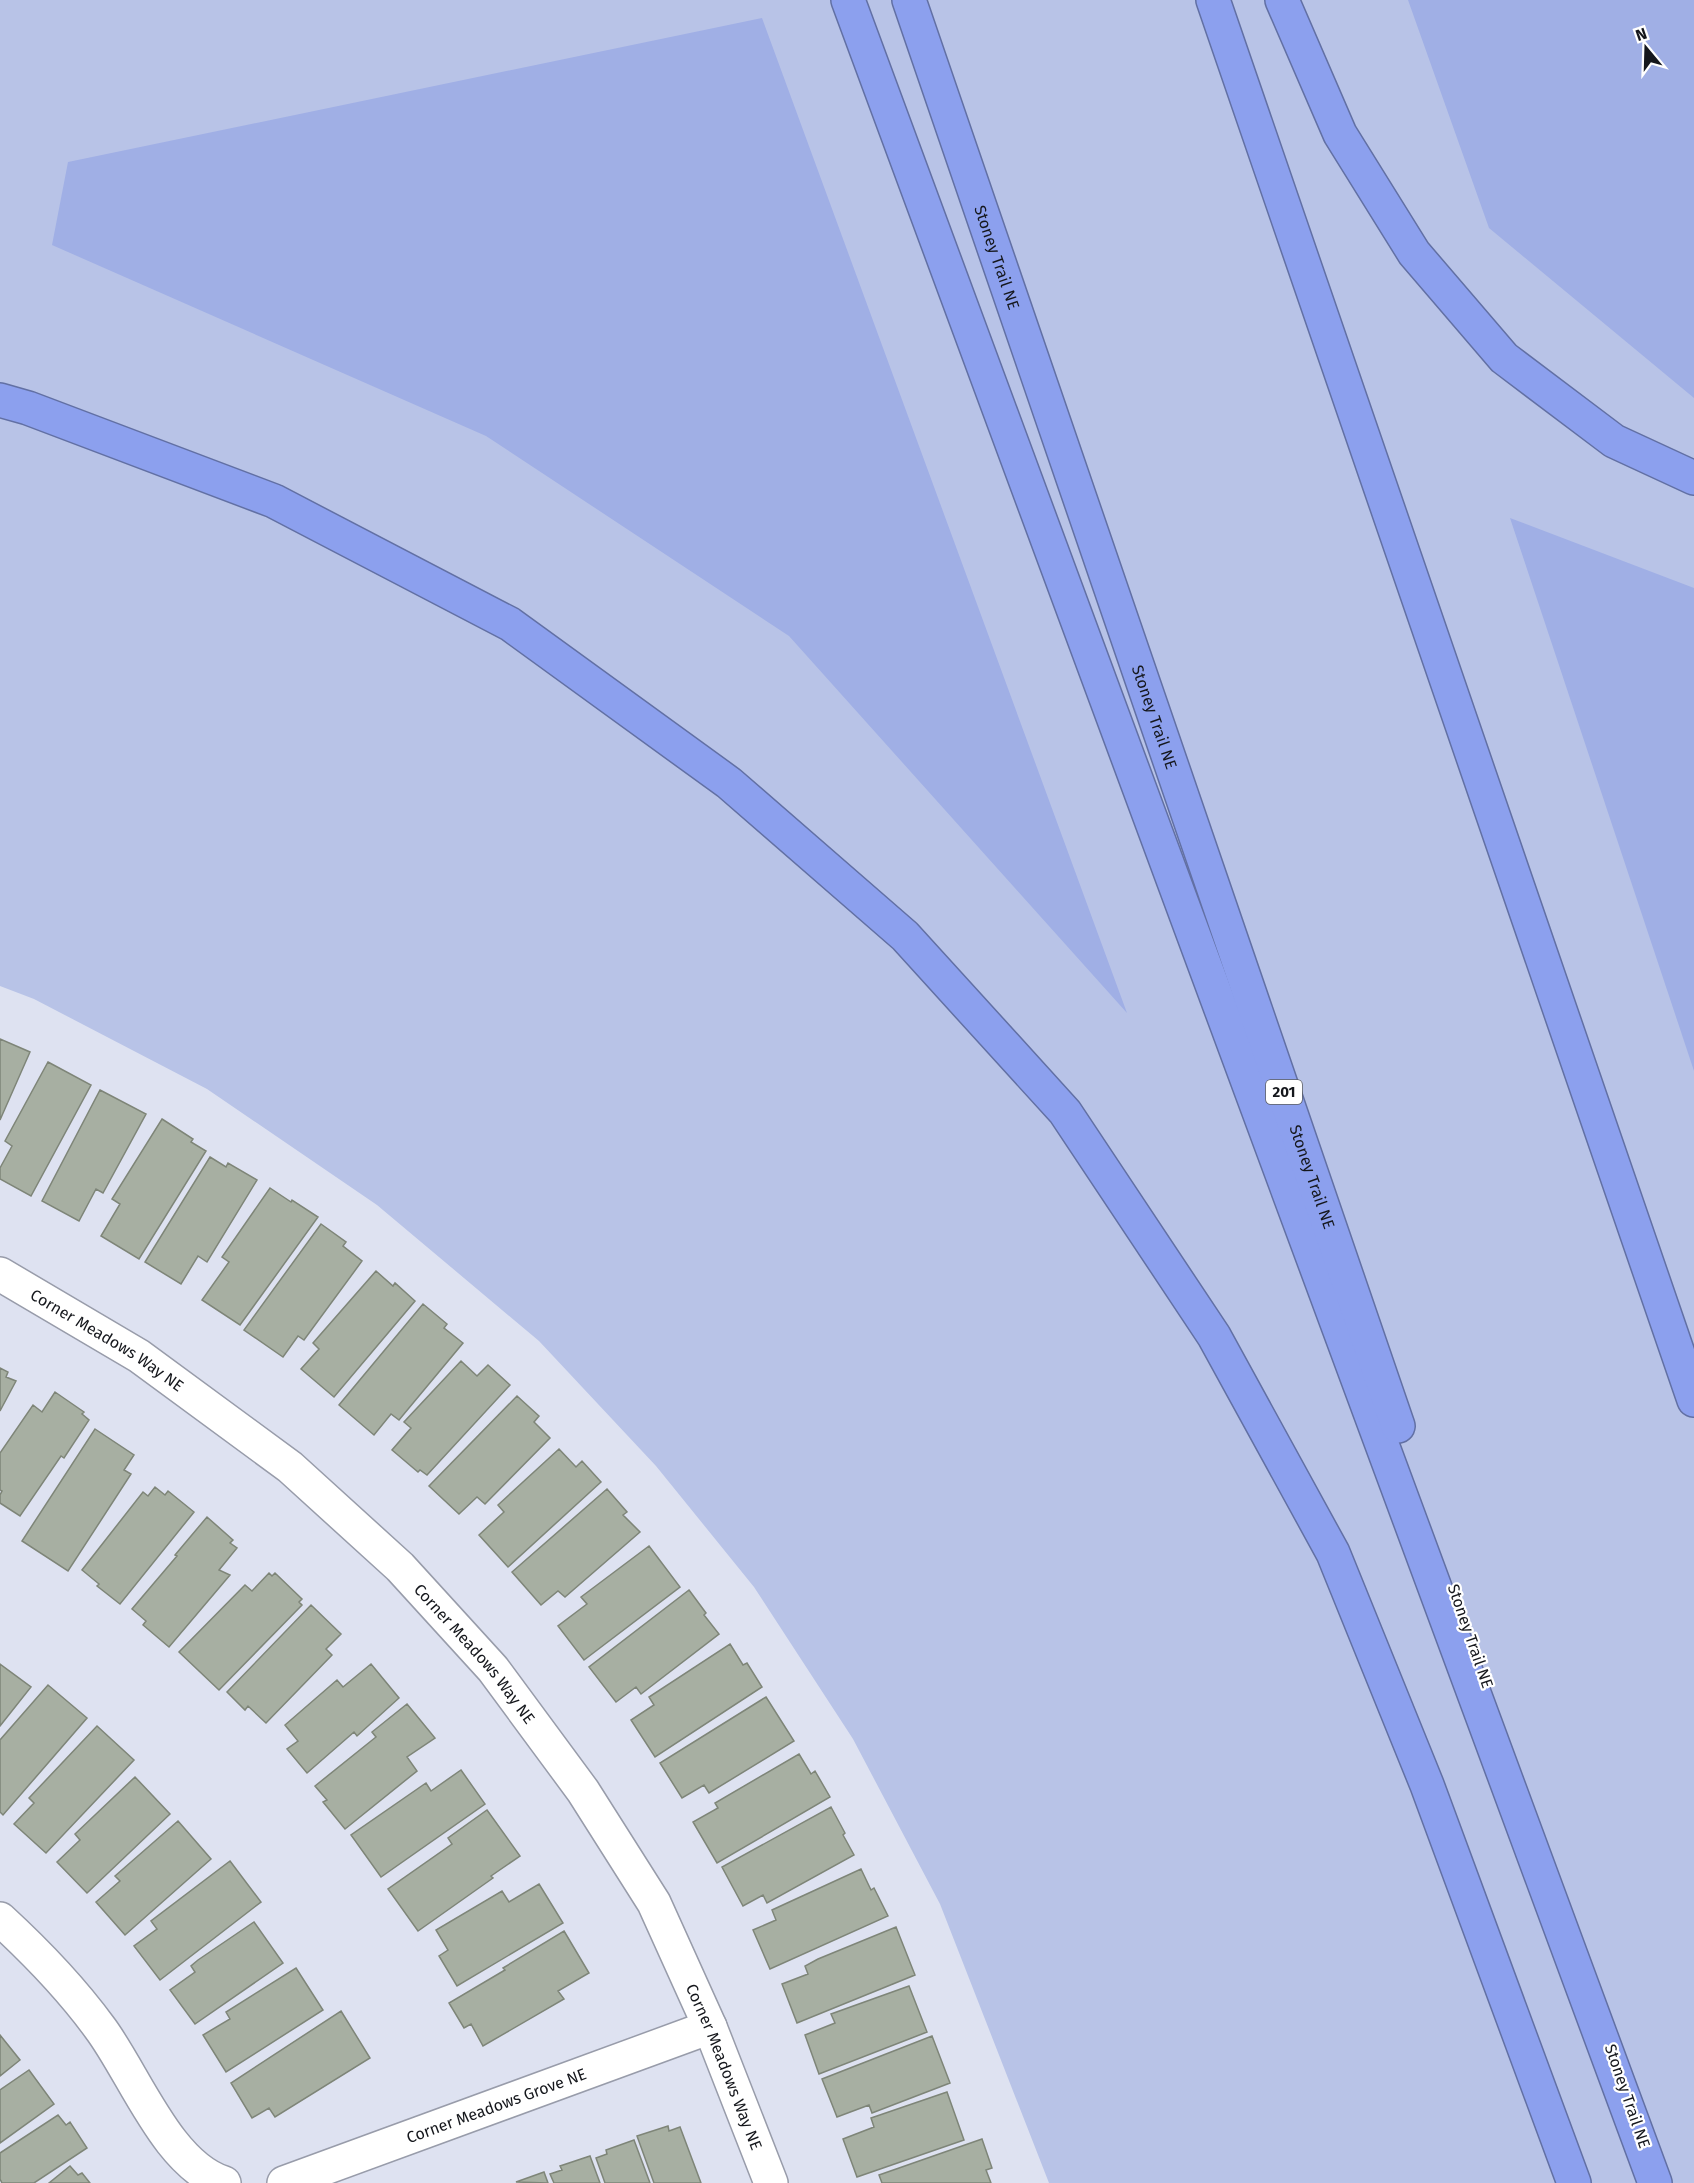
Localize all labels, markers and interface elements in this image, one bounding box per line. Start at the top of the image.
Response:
north arrow [1616,18,1676,78]
text: N [1633,24,1649,45]
street label: Stoney Trail NE [970,203,1023,312]
street label: Stoney Trail NE [1128,663,1181,772]
road number: 201 [1266,1080,1302,1104]
street label: Stoney Trail NE [1285,1122,1339,1231]
street label: Corner Meadows Way NE [27,1285,187,1396]
street label: Corner Meadows Way NE [410,1580,539,1727]
street label: Stoney Trail NE [1444,1582,1497,1691]
street label: Corner Meadows Way NE [682,1981,766,2153]
street label: Stoney Trail NE [1601,2042,1654,2151]
street label: Corner Meadows Grove NE [404,2064,589,2147]

